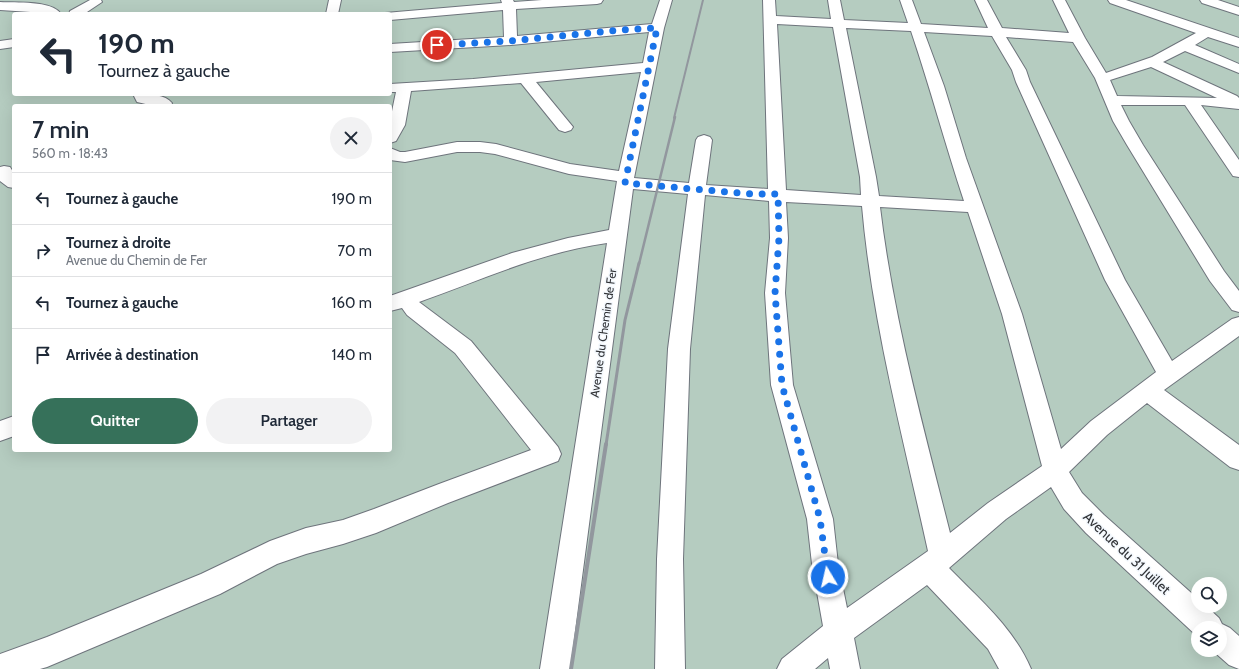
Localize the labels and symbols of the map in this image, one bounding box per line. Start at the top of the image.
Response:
pin [420,28,454,62]
street label: Avenue du Chemin de Fer [587,267,620,398]
street label: Avenue du 31 Juillet [1079,508,1175,598]
position arrow [807,556,849,598]

